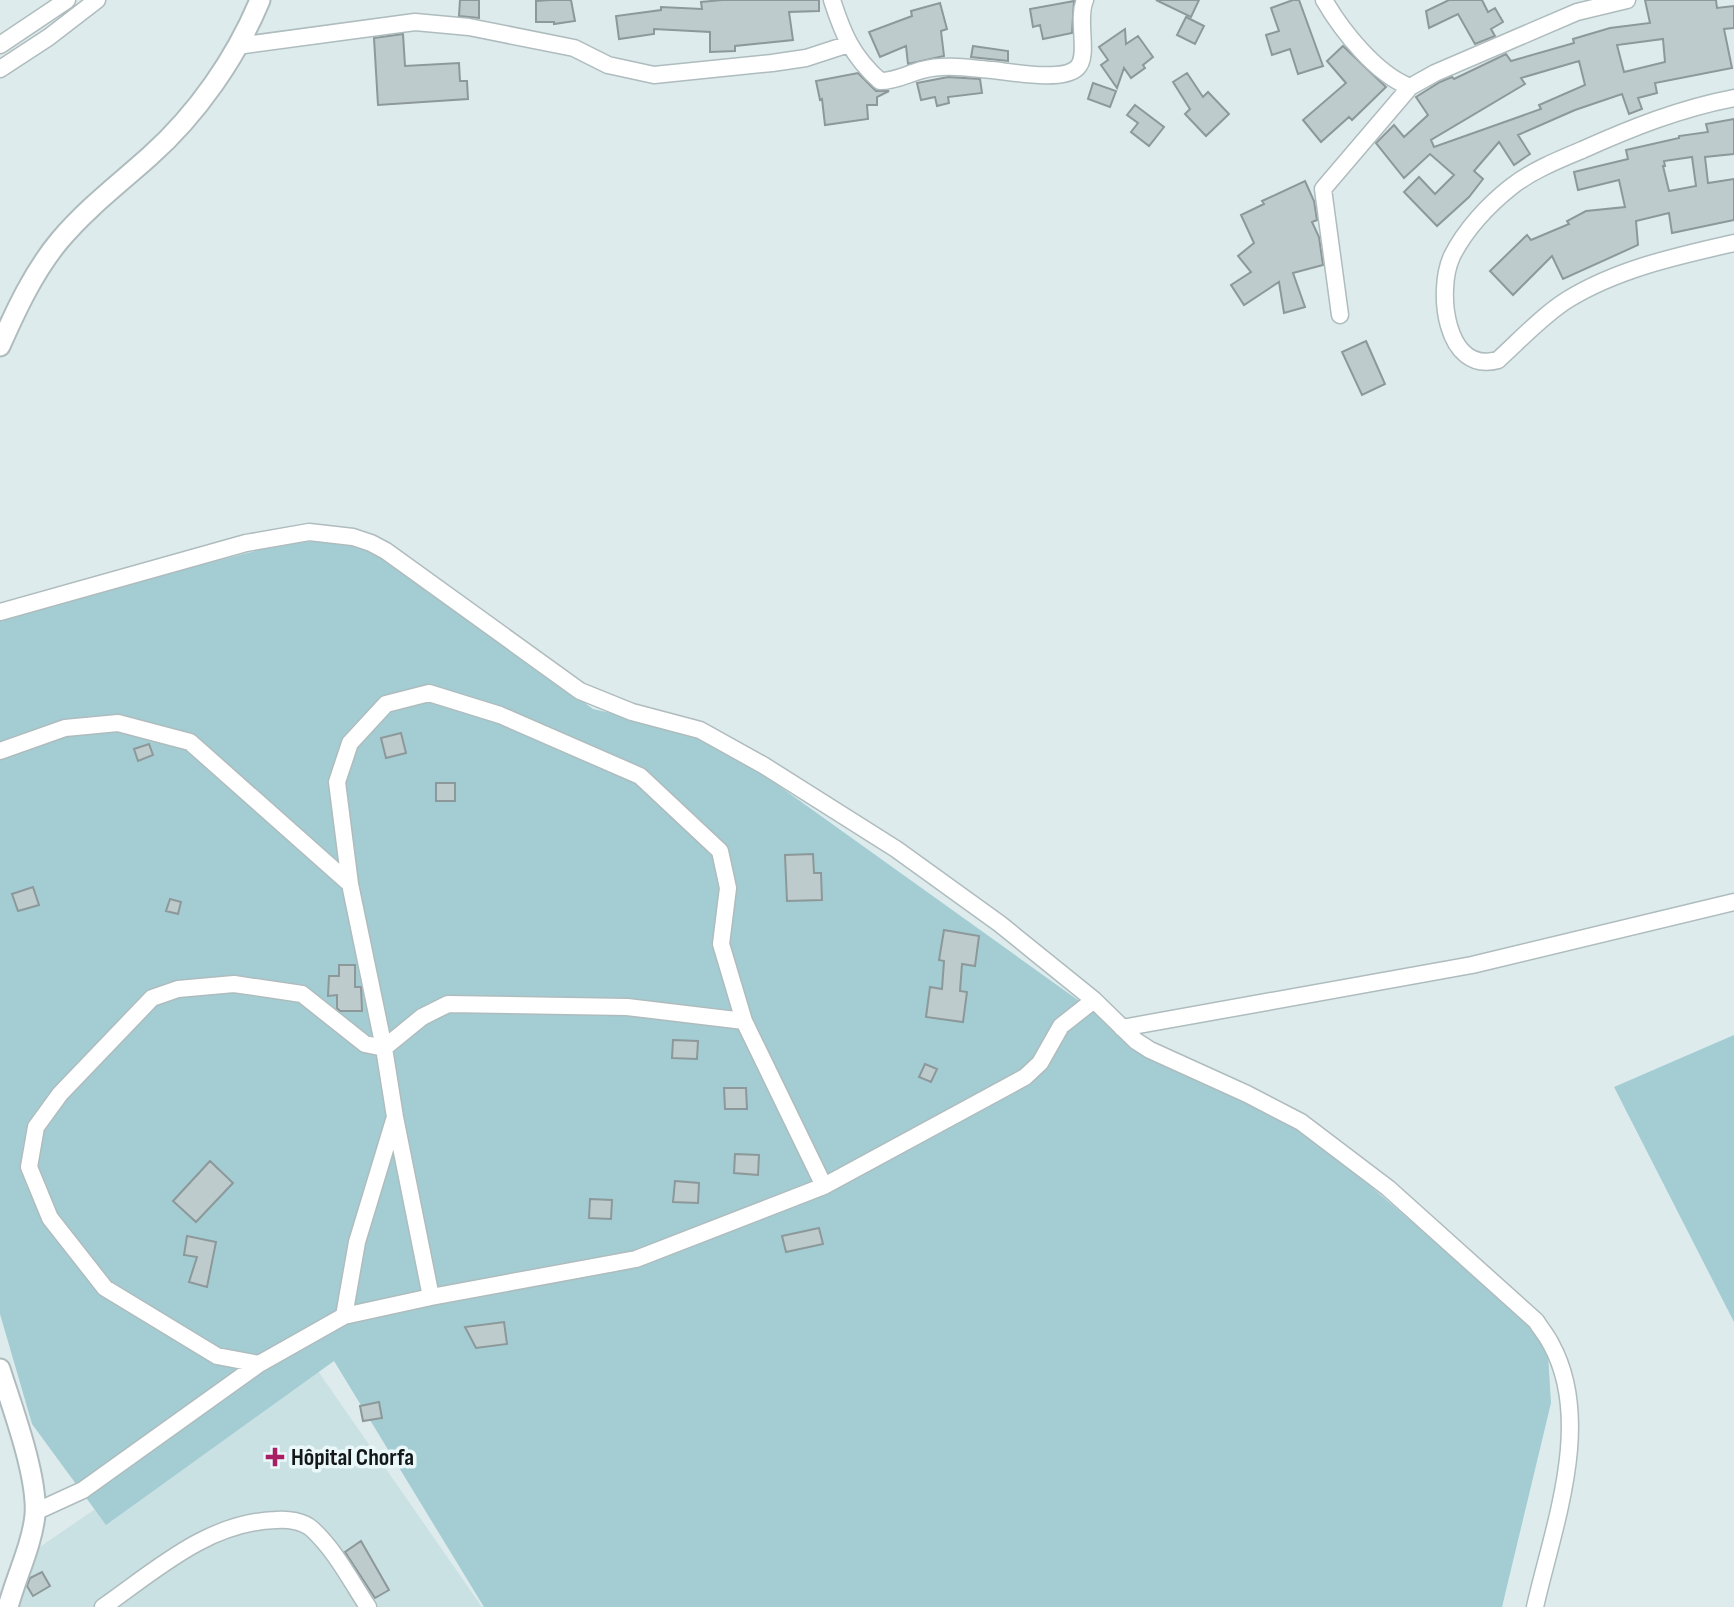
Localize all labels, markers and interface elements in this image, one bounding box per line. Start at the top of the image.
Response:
place label: Hôpital Chorfa [291,1443,414,1472]
marker: Hôpital Chorfa [265,1447,285,1467]

